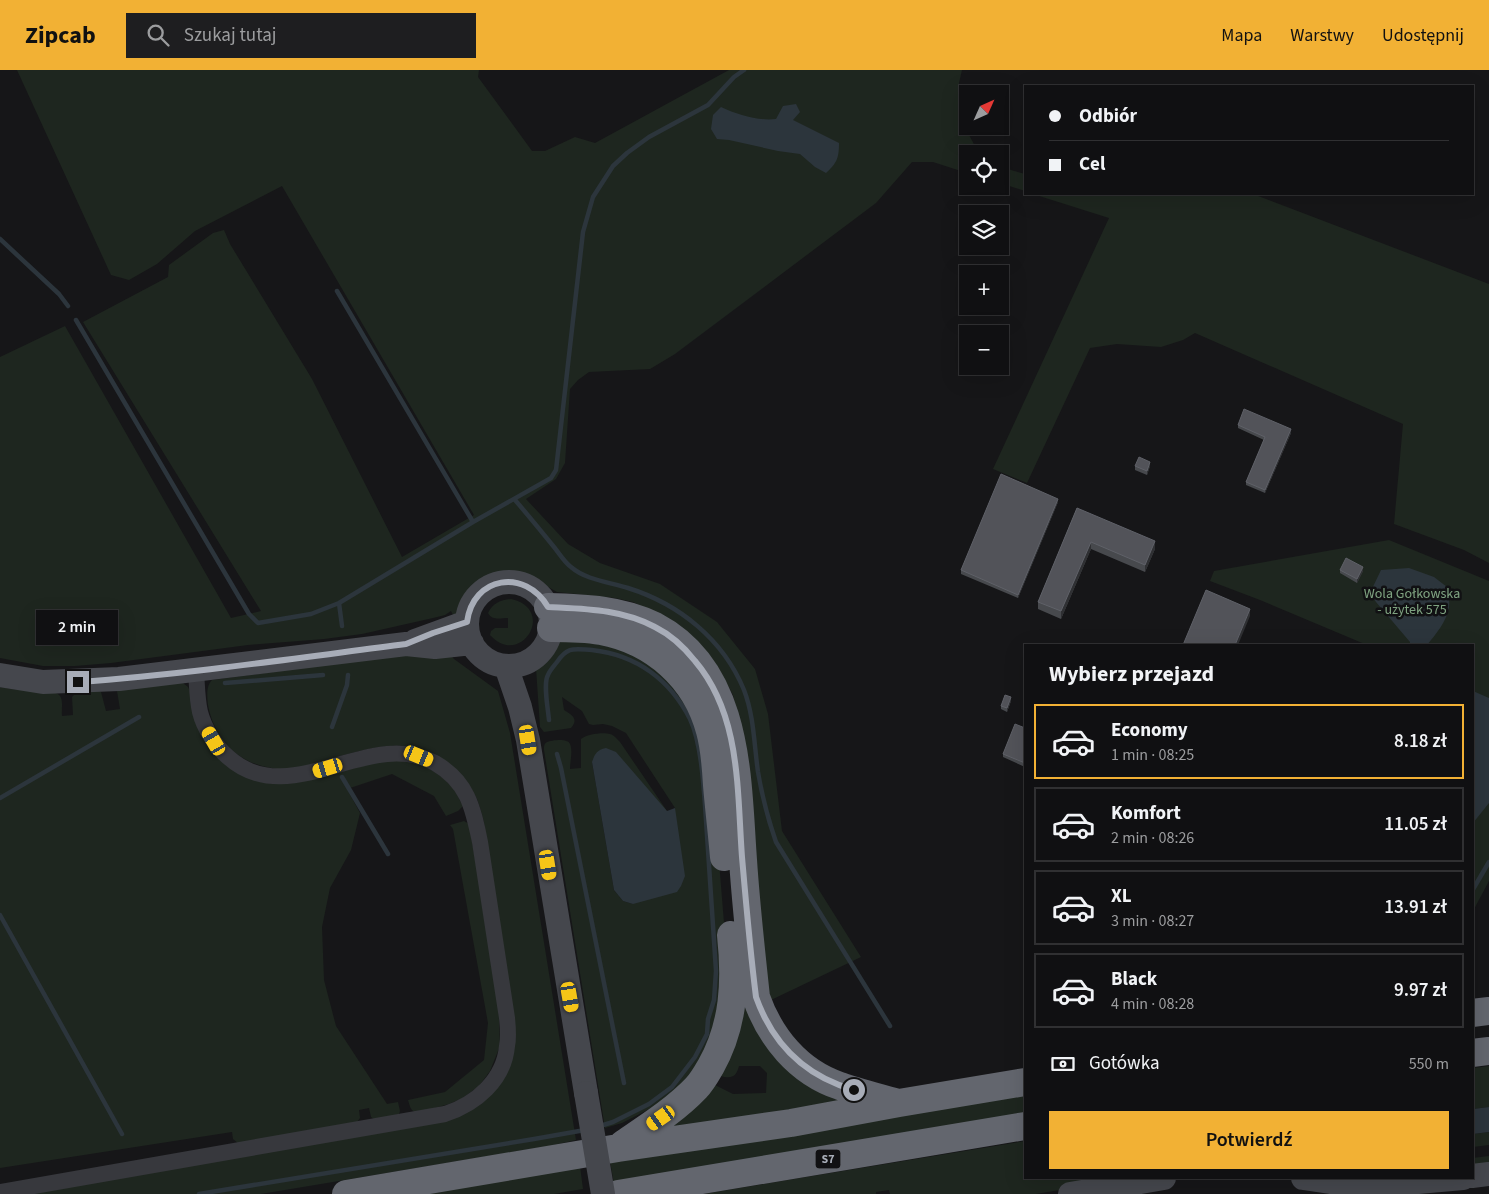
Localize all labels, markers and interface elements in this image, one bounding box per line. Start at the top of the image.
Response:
search box [126,13,476,58]
text: Zipcab [25,18,96,53]
icon: search [144,21,172,49]
text: Szukaj tutaj [184,22,276,49]
text: Mapa [1221,23,1262,48]
text: Warstwy [1290,23,1354,48]
text: Udostępnij [1382,23,1464,48]
north arrow [959,85,1009,135]
map controls [959,85,1009,375]
text: Odbiór [1079,103,1137,130]
button: locate [959,145,1009,195]
text: Cel [1079,151,1105,178]
button: layers [959,205,1009,255]
button: + [959,265,1009,315]
button: − [959,325,1009,375]
park label: Wola Gołkowska - użytek 575 [1364,584,1460,620]
callout: 2 min [37,610,119,644]
text: 2 min [58,616,96,638]
text: Wybierz przejazd [1049,658,1214,690]
route end [67,671,89,693]
text: Economy [1111,717,1188,744]
icon: car [1051,719,1096,764]
car [200,724,227,758]
car [518,724,537,756]
text: 8.18 zł [1394,728,1447,755]
car [402,743,435,769]
text: 1 min · 08:25 [1111,744,1194,766]
car [311,756,344,780]
text: Komfort [1111,800,1181,827]
icon: car [1051,802,1096,847]
text: 11.05 zł [1384,811,1447,838]
text: 2 min · 08:26 [1111,827,1194,849]
car [538,849,557,881]
text: XL [1111,883,1132,910]
icon: car [1051,885,1096,930]
text: 13.91 zł [1384,894,1447,921]
text: 3 min · 08:27 [1111,910,1194,932]
text: Black [1111,966,1157,993]
icon: car [1051,968,1096,1013]
text: 9.97 zł [1394,977,1447,1004]
car [560,981,579,1013]
text: 4 min · 08:28 [1111,993,1194,1015]
icon: cash [1049,1050,1077,1078]
text: Gotówka [1089,1050,1160,1077]
text: 550 m [1409,1053,1449,1075]
route start [843,1079,865,1101]
car [644,1103,677,1133]
button: Potwierdź [1049,1111,1449,1169]
road number: S7 [816,1150,840,1168]

